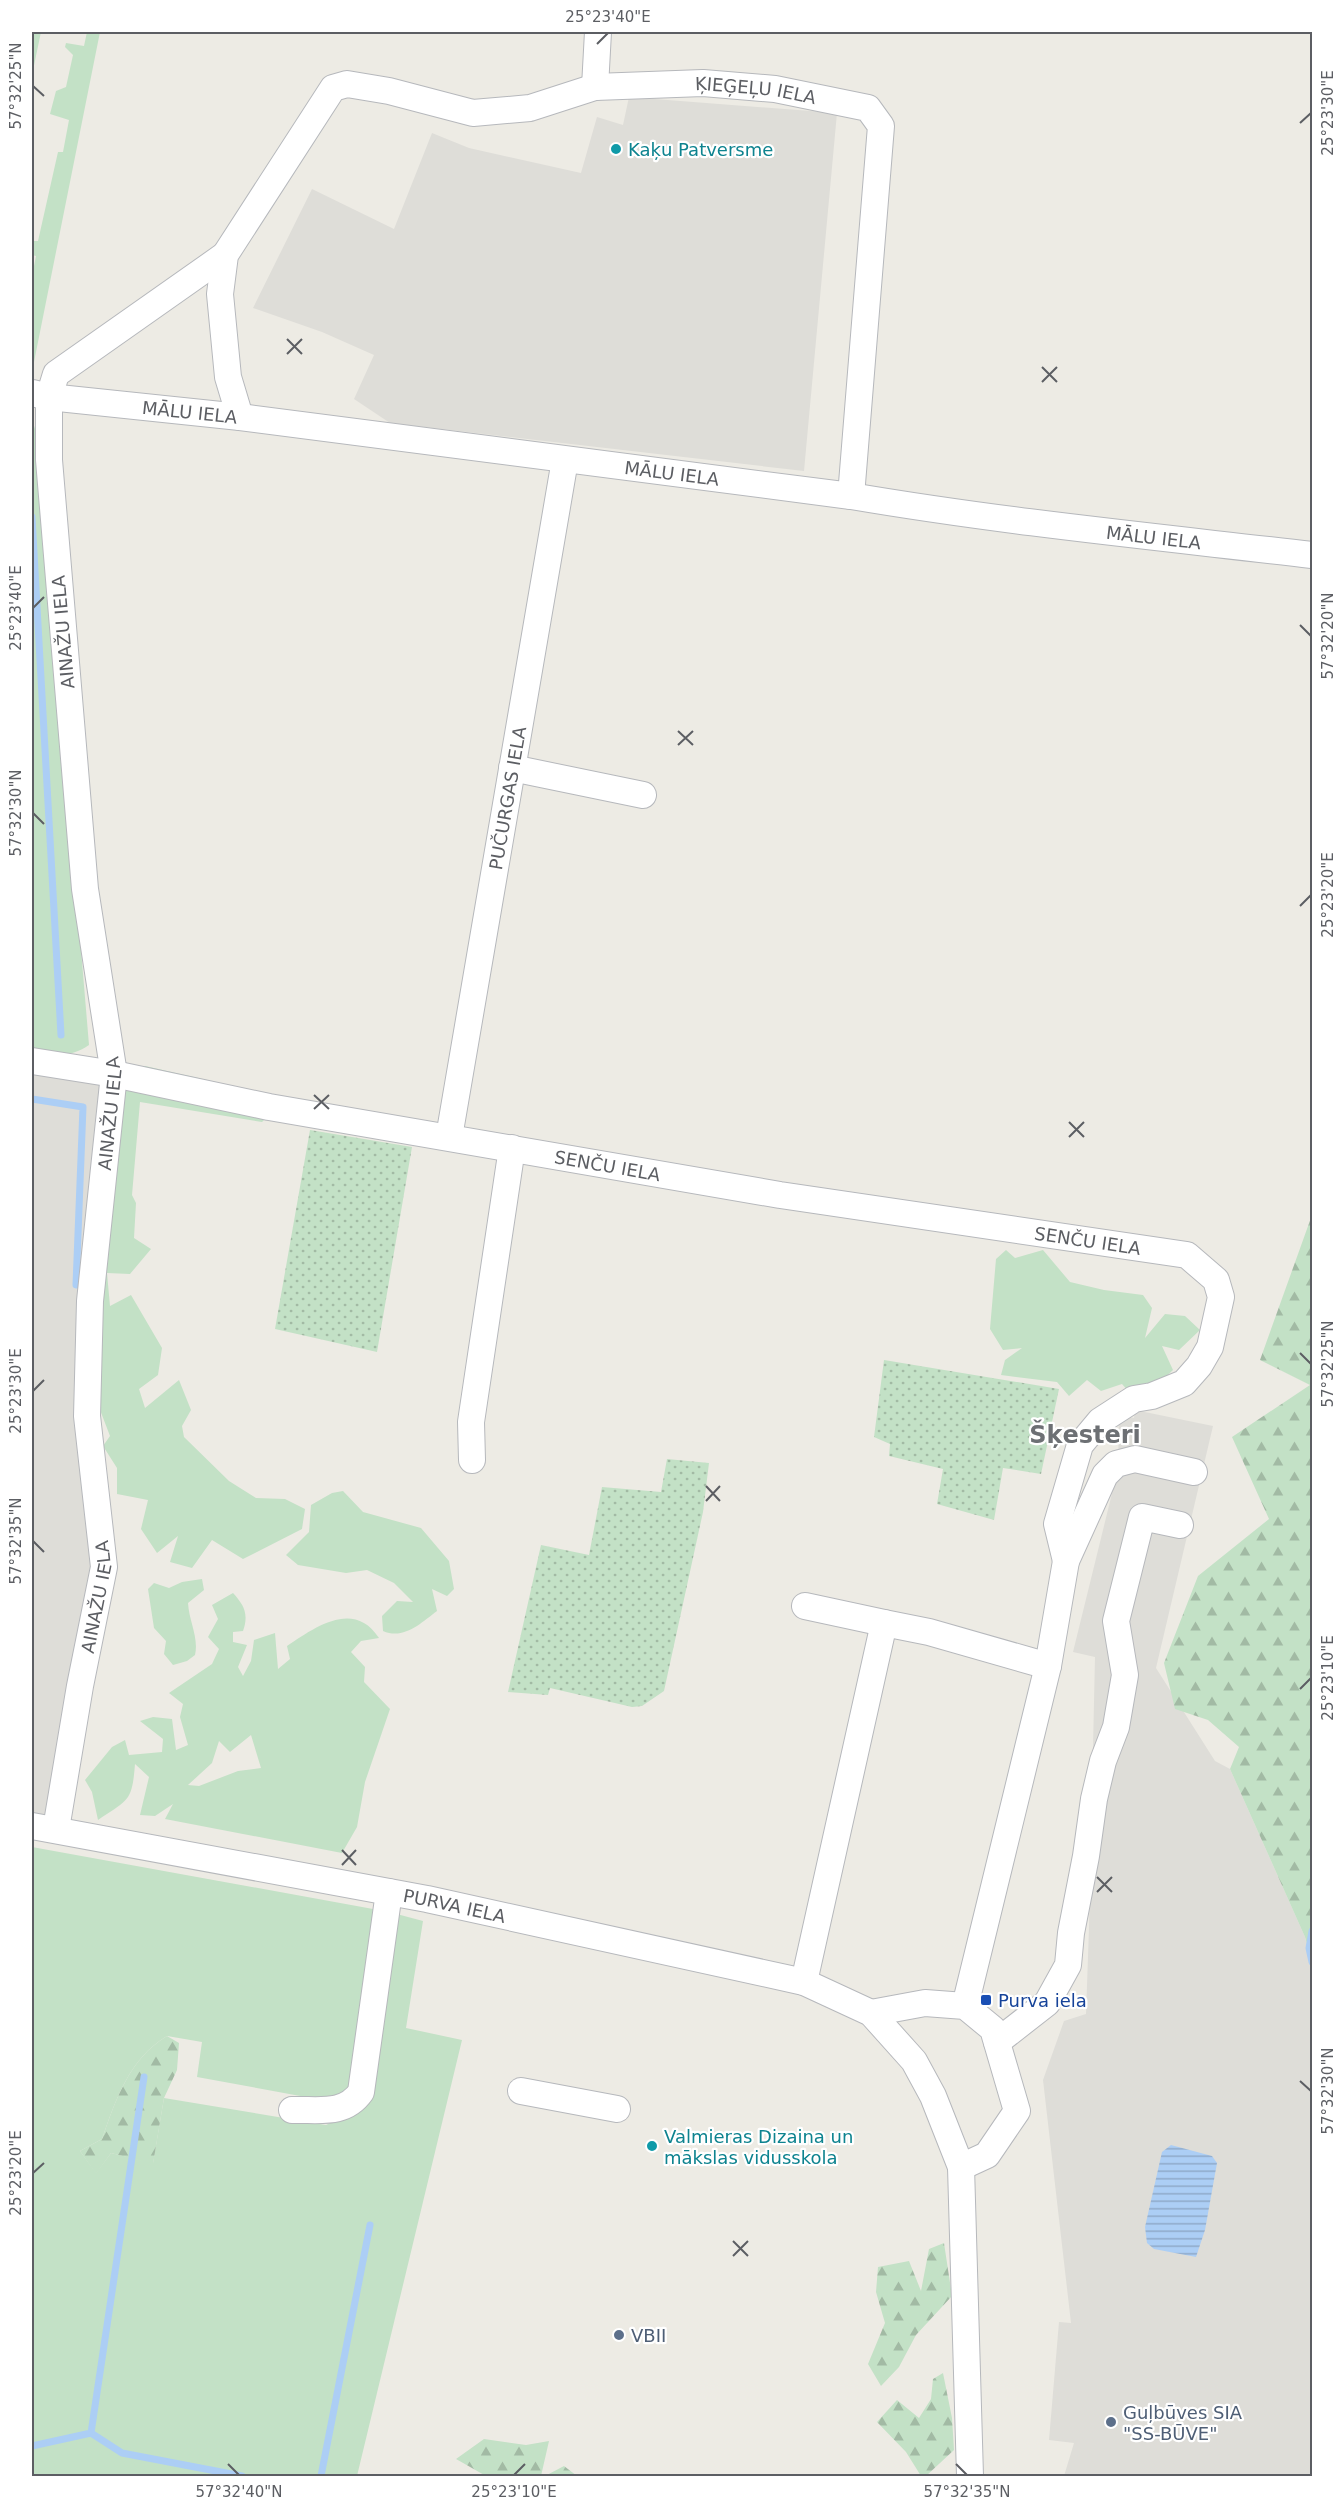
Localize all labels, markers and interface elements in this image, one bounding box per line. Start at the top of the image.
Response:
text: 25°23'40"E [565,8,651,26]
text: 57°32'25"N [7,42,25,130]
text: 25°23'30"E [1319,70,1337,156]
street label: ĶIEĢEĻU IELA [695,72,819,108]
place label: Kaķu Patversme [628,139,773,160]
marker: Kaķu Patversme [609,142,623,156]
street label: MĀLU IELA [141,396,239,427]
street label: MĀLU IELA [623,456,721,489]
street label: MĀLU IELA [1105,521,1203,553]
text: 25°23'40"E [7,565,25,651]
street label: AINAŽU IELA [48,574,78,690]
text: 57°32'20"N [1319,592,1337,680]
street label: PUČURGAS IELA [484,724,530,871]
text: 57°32'30"N [7,769,25,857]
text: 25°23'20"E [1319,852,1337,938]
street label: AINAŽU IELA [93,1054,125,1171]
street label: SENČU IELA [553,1146,663,1185]
street label: SENČU IELA [1033,1222,1143,1259]
text: 57°32'25"N [1319,1320,1337,1408]
text: 25°23'30"E [7,1348,25,1434]
district label: Šķesteri [1029,1419,1141,1449]
text: 57°32'35"N [7,1497,25,1585]
street label: AINAŽU IELA [76,1539,115,1655]
text: 25°23'10"E [1319,1635,1337,1721]
street label: PURVA IELA [402,1884,508,1927]
place label: Purva iela [998,1990,1087,2011]
marker: Purva iela [979,1993,993,2007]
text: 57°32'30"N [1319,2047,1337,2135]
place label: Valmieras Dizaina un mākslas vidusskola [664,2126,853,2168]
text: 25°23'20"E [7,2130,25,2216]
marker: Valmieras Dizaina un mākslas vidusskola [645,2139,659,2153]
place label: VBII [631,2325,666,2346]
marker: VBII [612,2328,626,2342]
place label: Guļbūves SIA "SS-BŪVE" [1123,2402,1243,2444]
marker: Guļbūves SIA "SS-BŪVE" [1104,2415,1118,2429]
text: 57°32'40"N [195,2483,283,2501]
text: 25°23'10"E [471,2483,557,2501]
text: 57°32'35"N [923,2483,1011,2501]

